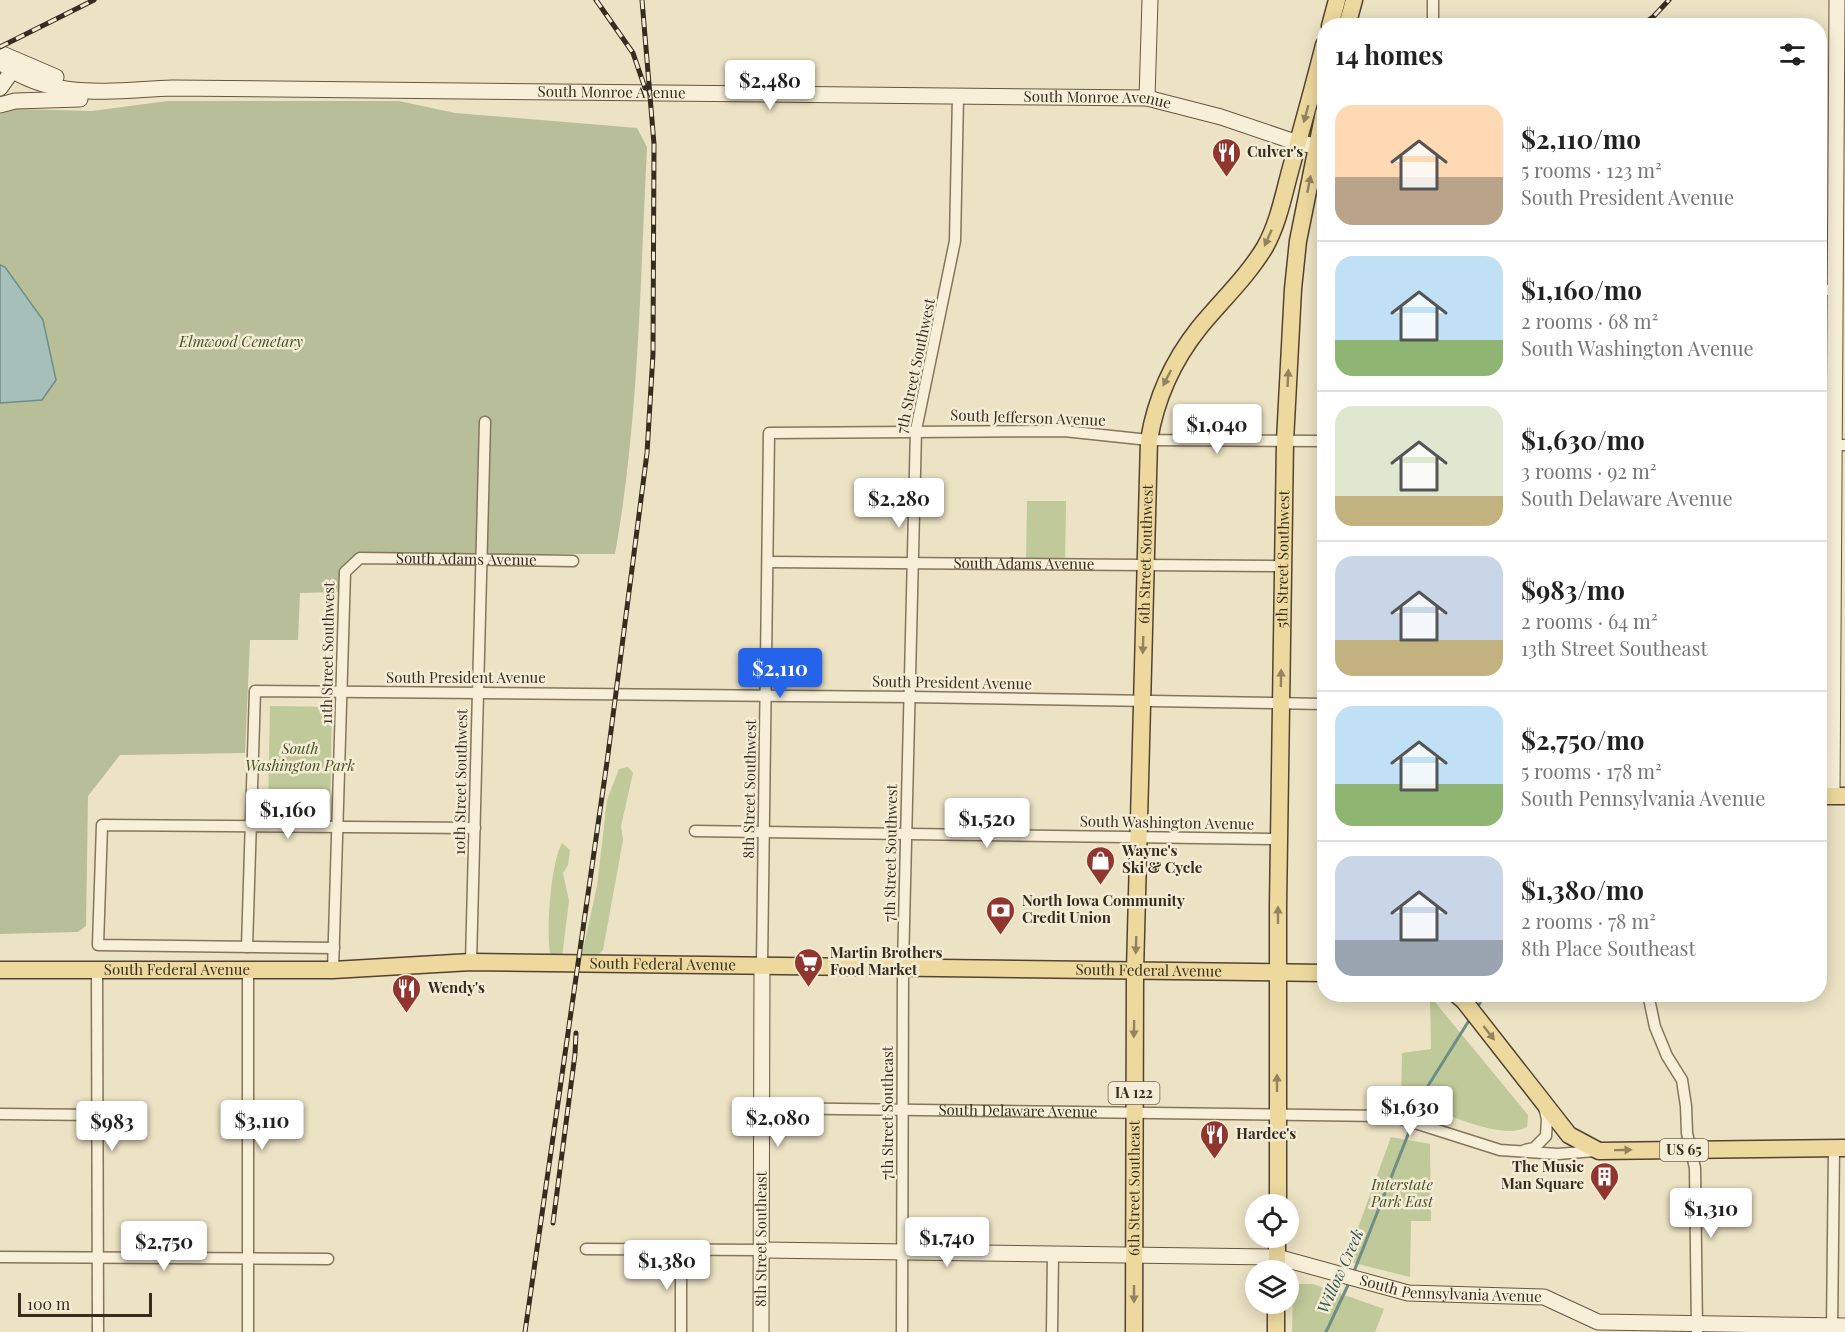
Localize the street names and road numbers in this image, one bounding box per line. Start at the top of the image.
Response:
street label: South Monroe Avenue [538,81,686,102]
street label: South Monroe Avenue [1024,86,1174,113]
street label: 7th Street Southwest [891,296,939,435]
street label: South Jefferson Avenue [950,404,1106,430]
street label: 6th Street Southwest [1133,483,1157,624]
street label: 5th Street Southwest [1271,489,1293,628]
street label: South Adams Avenue [396,548,537,569]
street label: South Adams Avenue [953,552,1095,574]
street label: 11th Street Southwest [316,581,338,725]
street label: South President Avenue [386,667,546,687]
street label: South President Avenue [872,671,1032,693]
street label: 10th Street Southwest [449,708,471,855]
street label: 8th Street Southwest [738,718,760,859]
street label: 7th Street Southwest [879,783,901,922]
street label: South Washington Avenue [1080,810,1254,834]
street label: South Federal Avenue [590,953,736,974]
street label: South Federal Avenue [104,959,250,979]
street label: South Federal Avenue [1075,959,1222,981]
street label: 7th Street Southeast [877,1045,897,1180]
road number: IA 122 [1108,1082,1160,1104]
street label: South Delaware Avenue [938,1099,1098,1121]
street label: 6th Street Southeast [1123,1119,1144,1256]
road number: US 65 [1660,1139,1708,1161]
street label: 8th Street Southeast [750,1170,770,1307]
street label: South Pennsylvania Avenue [1358,1269,1542,1306]

